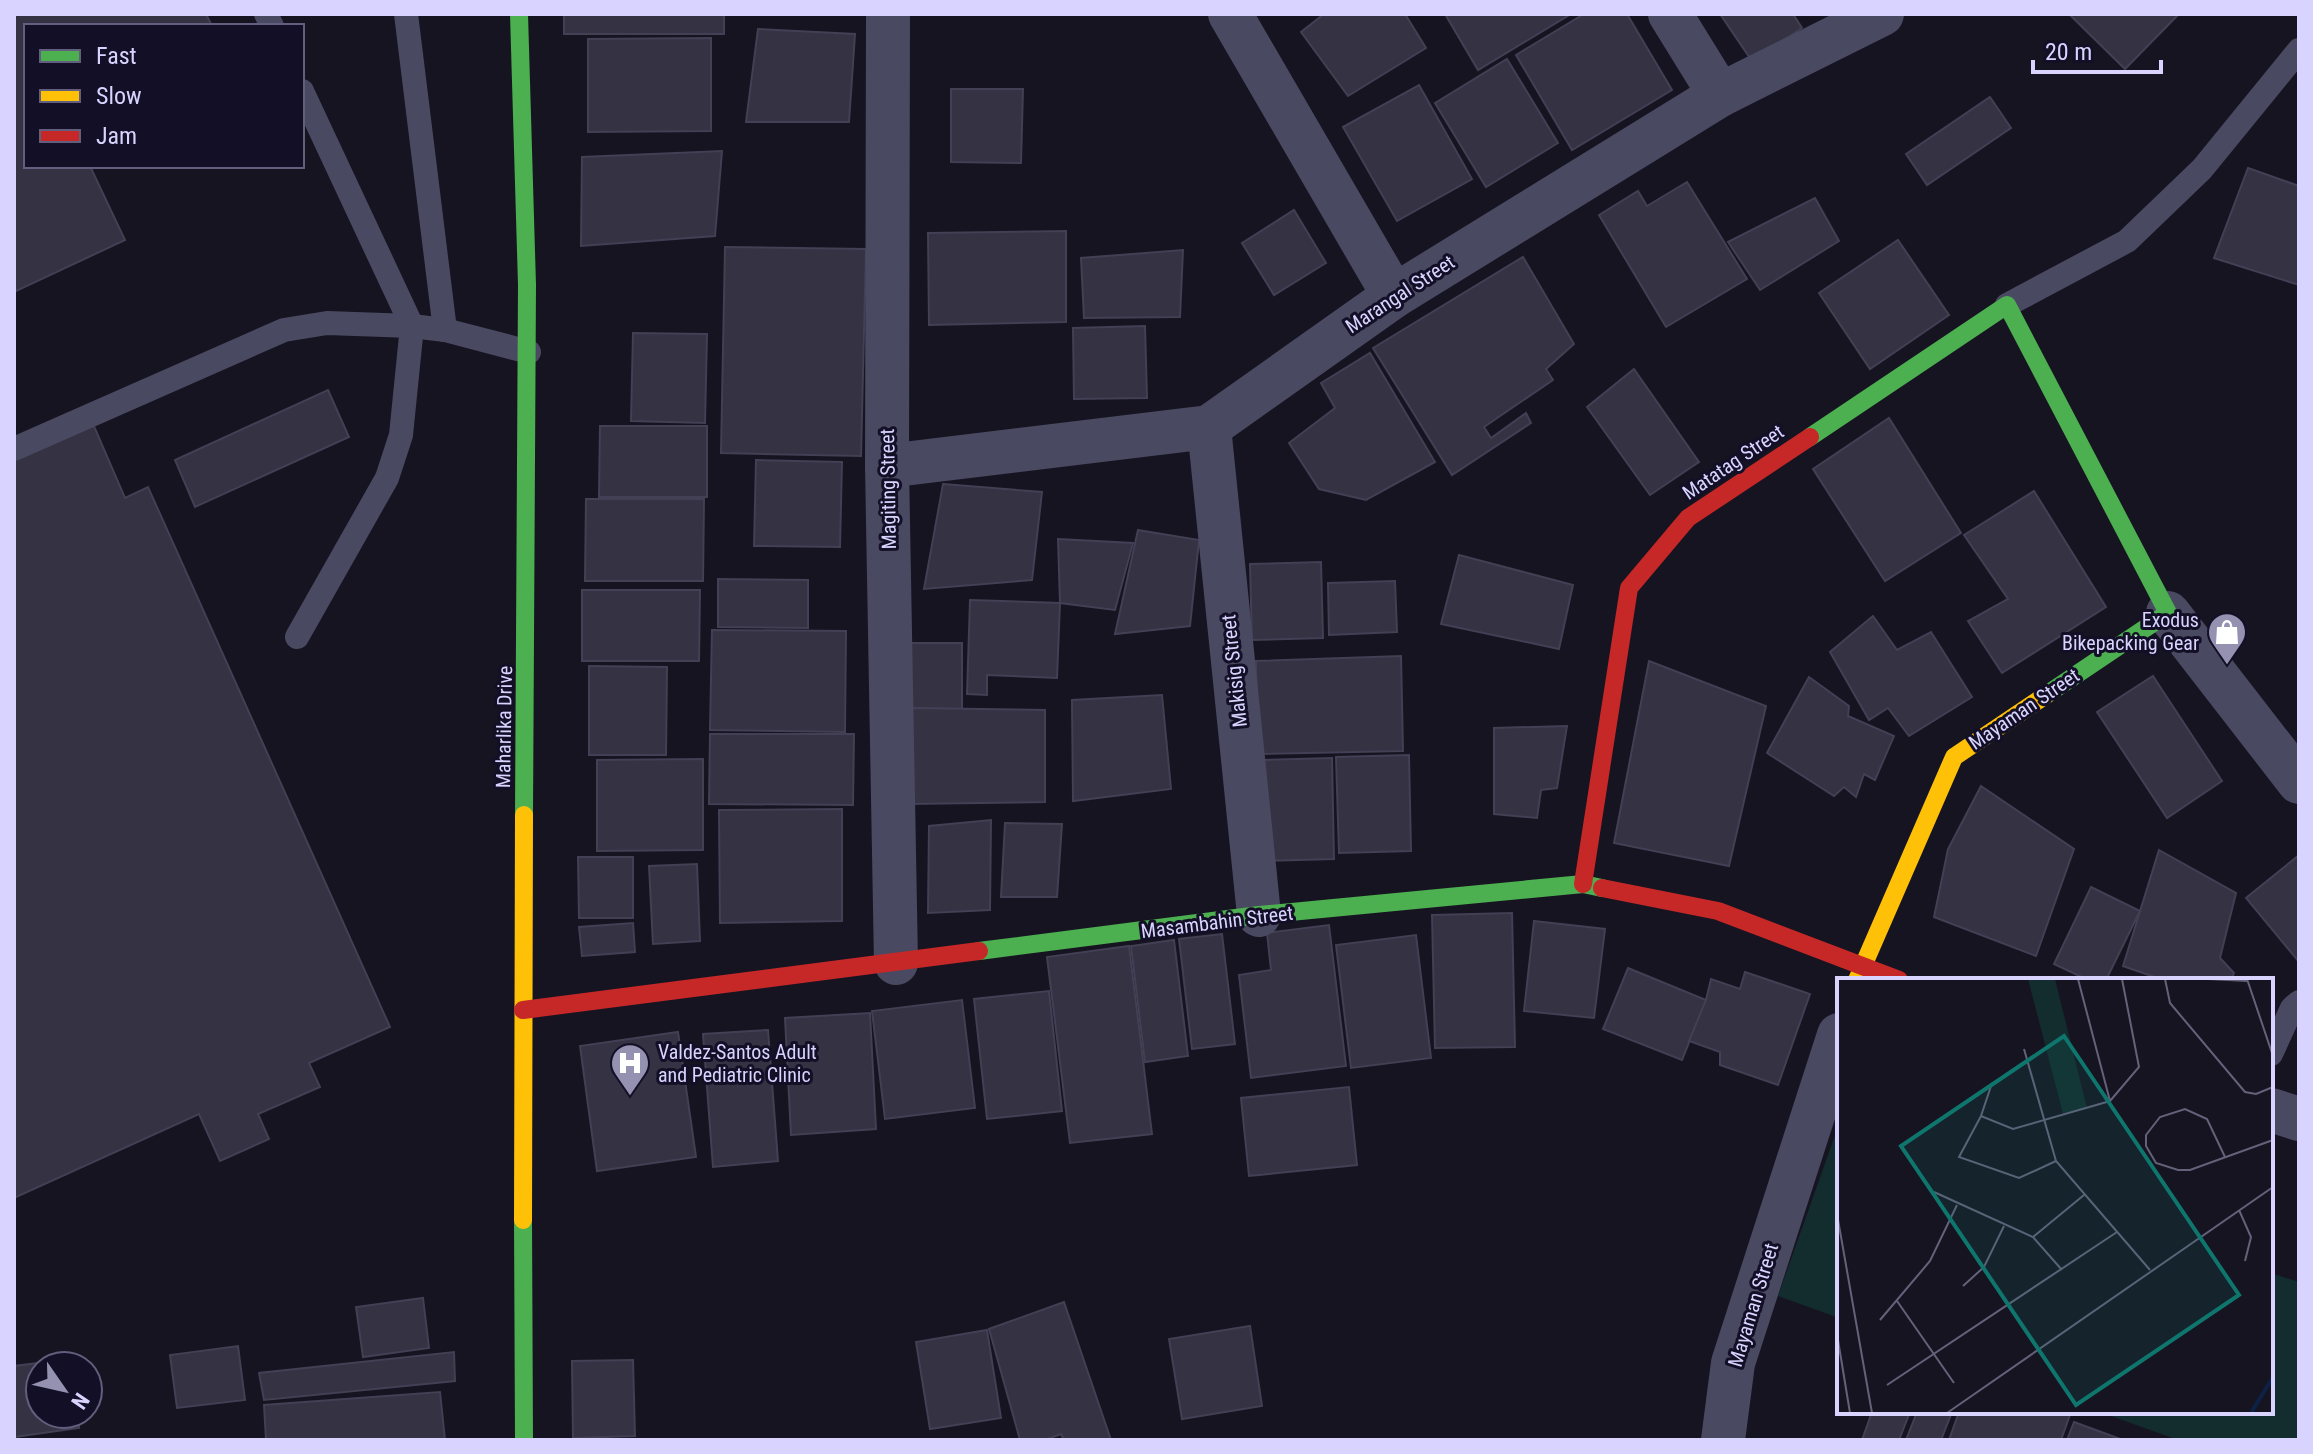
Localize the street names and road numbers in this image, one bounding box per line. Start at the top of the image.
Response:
street label: Marangal Street [1341,250,1459,338]
street label: Matatag Street [1678,419,1788,505]
street label: Magiting Street [875,428,901,550]
street label: Makisig Street [1216,613,1252,729]
street label: Mayaman Street [1964,663,2084,755]
street label: Maharlika Drive [491,666,517,788]
street label: Masambahin Street [1139,901,1295,943]
street label: Mayaman Street [1723,1240,1783,1370]

